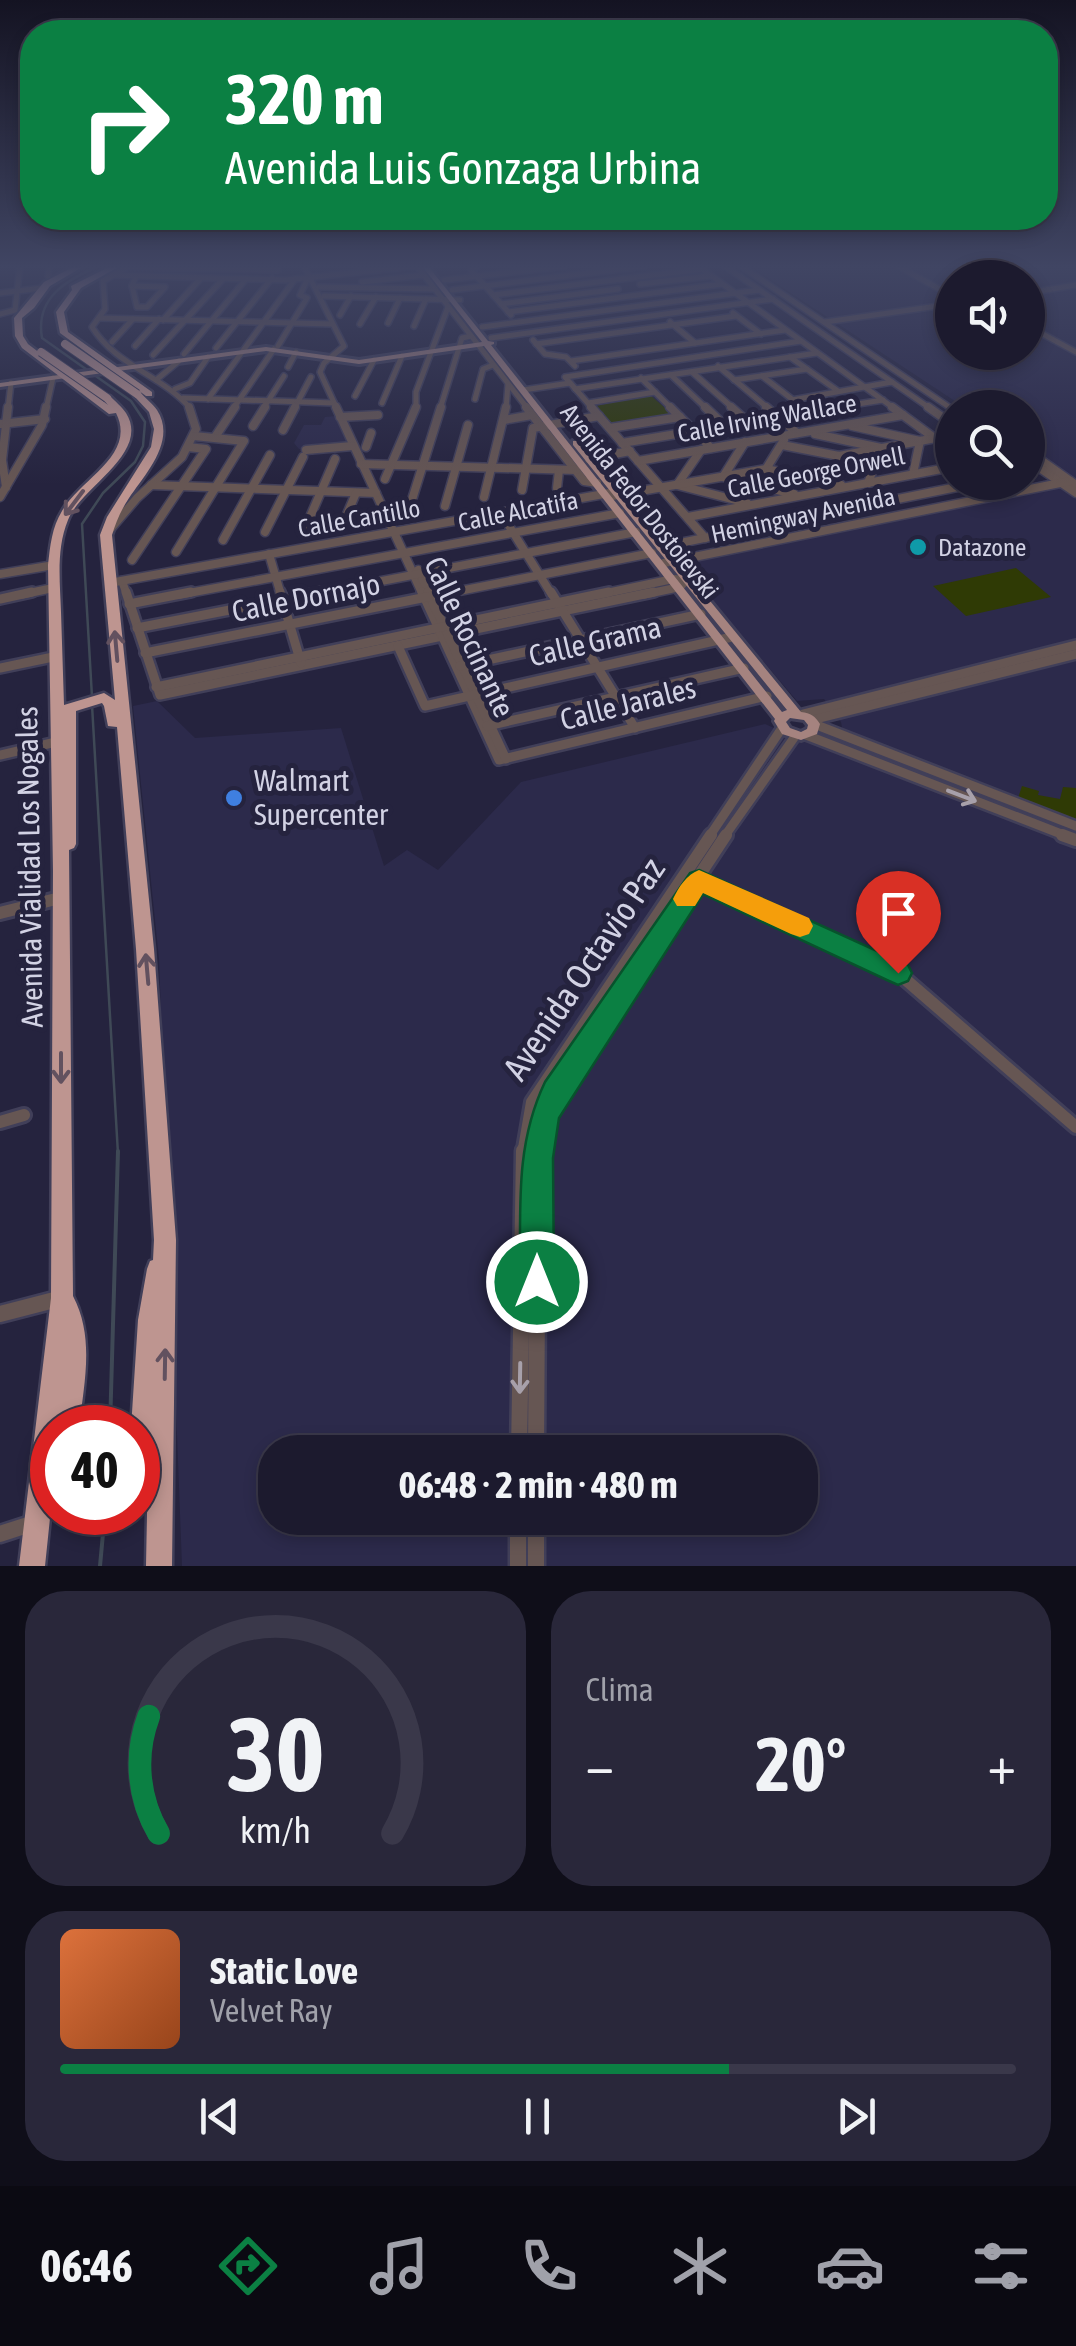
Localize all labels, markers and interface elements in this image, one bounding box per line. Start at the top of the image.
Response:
text: 320 m [225,59,384,139]
icon: right [60,60,190,190]
text: Avenida Luis Gonzaga Urbina [225,142,701,194]
map controls [935,260,1045,500]
button: sound [935,260,1045,370]
street label: Calle Irving Wallace [675,388,859,448]
button: search [935,390,1045,500]
street label: Avenida Fedor Dostoievski [555,398,725,604]
street label: Calle George Orwell [725,441,907,503]
street label: Hemingway Avenida [708,482,898,548]
street label: Calle Alcatifa [456,486,580,536]
one-way arrow [63,490,85,516]
street label: Calle Cantillo [296,494,422,542]
place label: Datazone [938,533,1026,561]
marker: Datazone [907,536,929,558]
street label: Calle Rocinante [418,551,522,722]
street label: Calle Dornajo [229,566,383,628]
street label: Calle Grama [525,609,664,673]
one-way arrow [106,630,125,662]
street label: Calle Jarales [557,670,699,736]
street label: Avenida Vialidad Los Nogales [9,706,49,1028]
place label: Walmart Supercenter [254,763,389,831]
marker: Walmart Supercenter [223,787,245,809]
one-way arrow [947,788,977,806]
street label: Avenida Octavio Paz [494,850,672,1087]
pin [856,871,941,974]
icon: arrive [871,886,926,941]
one-way arrow [137,954,156,986]
one-way arrow [52,1052,70,1084]
position arrow [485,1230,589,1334]
one-way arrow [156,1348,175,1380]
one-way arrow [510,1360,530,1393]
speed limit sign: 40 [30,1405,160,1535]
text: 06:48 · 2 min · 480 m [398,1463,678,1506]
text: Clima [586,1671,654,1708]
text: 30 [226,1694,324,1813]
text: 20° [755,1721,846,1807]
text: − [586,1733,614,1796]
text: + [987,1733,1016,1796]
text: km/h [240,1810,311,1851]
text: Static Love [210,1949,358,1992]
text: Velvet Ray [210,1992,332,2029]
icon: previous [192,2089,247,2144]
icon: pause [510,2089,565,2144]
icon: next [829,2089,884,2144]
icon: directions [213,2231,283,2301]
icon: music [364,2231,434,2301]
icon: phone [514,2231,584,2301]
icon: climate [665,2231,735,2301]
icon: car [815,2231,885,2301]
icon: filters [966,2231,1036,2301]
text: 06:46 [40,2240,133,2292]

